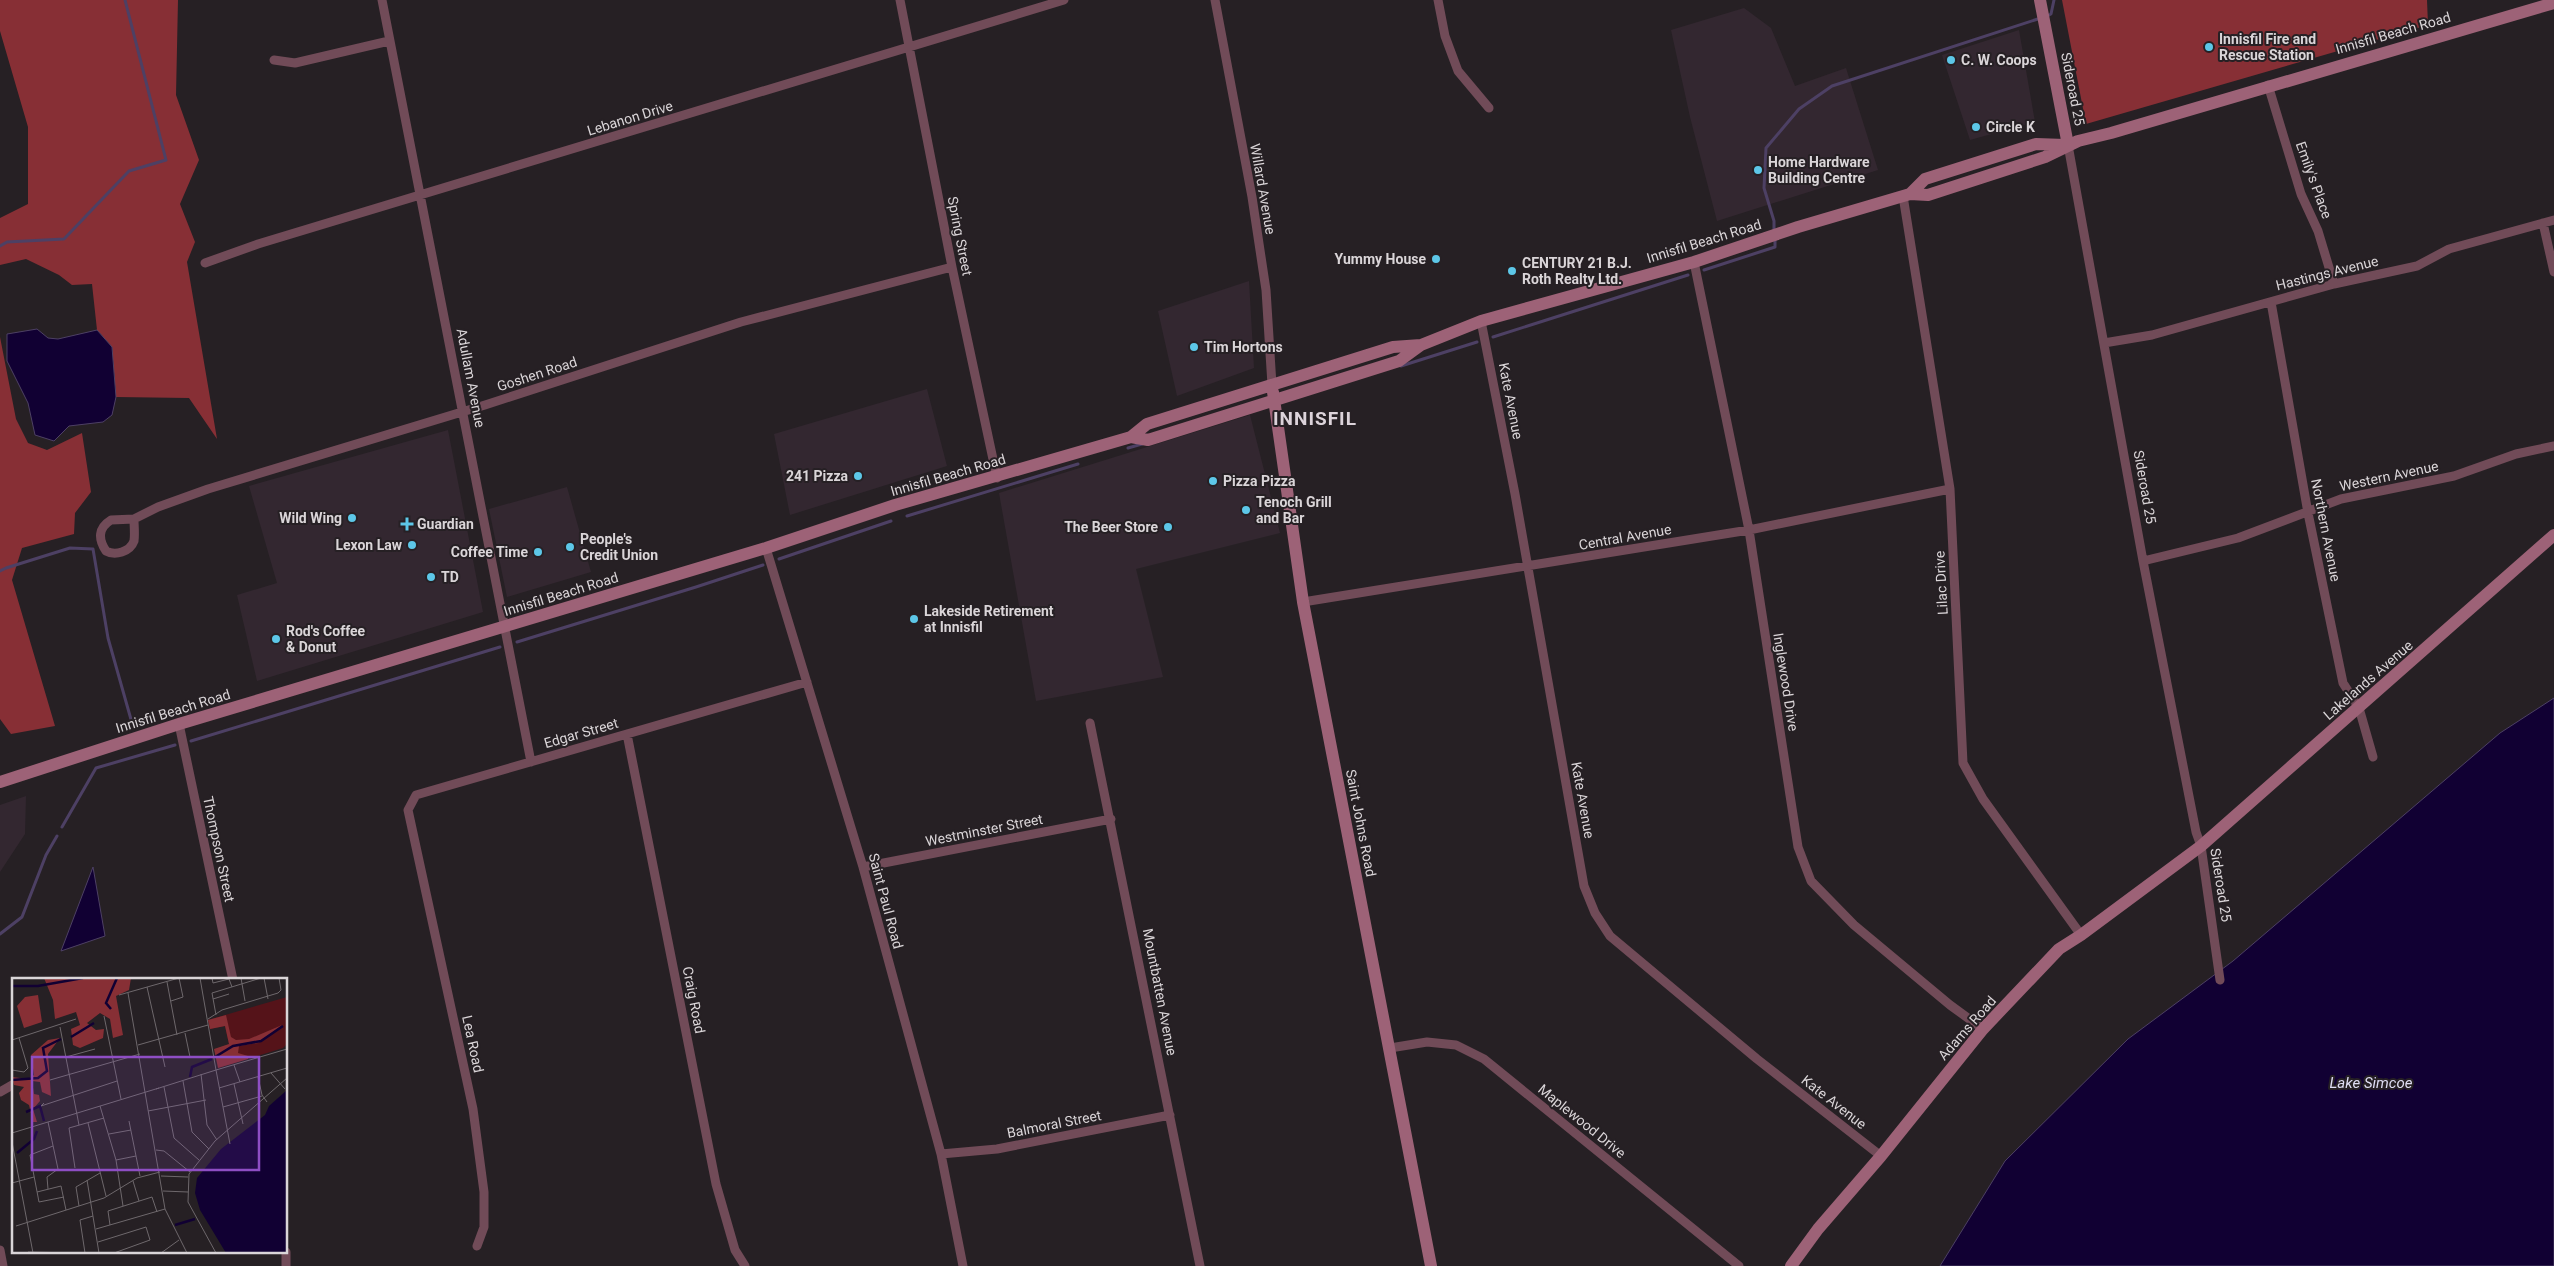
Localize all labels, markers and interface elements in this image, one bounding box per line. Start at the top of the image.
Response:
street label: Innisfil Beach Road [2334,9,2452,57]
place label: Innisfil Fire and Rescue Station [2219,31,2316,63]
marker: Innisfil Fire and Rescue Station [2203,41,2215,53]
street label: Sideroad 25 [2058,51,2088,127]
place label: C. W. Coops [1961,52,2037,68]
marker: C. W. Coops [1945,54,1957,66]
street label: Lebanon Drive [585,97,675,139]
place label: Circle K [1986,119,2035,135]
marker: Circle K [1970,121,1982,133]
street label: Emily's Place [2293,139,2335,221]
street label: Willard Avenue [1247,142,1279,236]
place label: Home Hardware Building Centre [1768,154,1870,186]
marker: Home Hardware Building Centre [1752,164,1764,176]
street label: Spring Street [944,195,976,277]
street label: Innisfil Beach Road [1645,216,1763,266]
place label: Yummy House [1335,251,1426,267]
marker: Yummy House [1430,253,1442,265]
street label: Hastings Avenue [2274,253,2380,293]
place label: CENTURY 21 B.J. Roth Realty Ltd. [1522,255,1632,287]
marker: CENTURY 21 B.J. Roth Realty Ltd. [1506,265,1518,277]
street label: Adullam Avenue [454,327,488,429]
place label: Tim Hortons [1204,339,1283,355]
marker: Tim Hortons [1188,341,1200,353]
street label: Goshen Road [495,354,579,394]
street label: Kate Avenue [1496,361,1526,441]
district label: INNISFIL [1273,407,1357,430]
street label: Sideroad 25 [2131,449,2159,525]
street label: Innisfil Beach Road [889,451,1007,499]
street label: Western Avenue [2338,458,2440,494]
place label: 241 Pizza [786,468,849,484]
marker: 241 Pizza [852,470,864,482]
place label: Pizza Pizza [1223,473,1296,489]
marker: Pizza Pizza [1207,475,1219,487]
street label: Northern Avenue [2308,477,2344,583]
place label: Tenoch Grill and Bar [1256,494,1332,526]
marker: Tenoch Grill and Bar [1240,504,1252,516]
place label: Wild Wing [279,510,342,526]
marker: Wild Wing [346,512,358,524]
place label: Guardian [417,516,474,532]
marker: Guardian [401,518,413,530]
place label: The Beer Store [1064,519,1158,535]
marker: The Beer Store [1162,521,1174,533]
street label: Central Avenue [1578,521,1672,553]
place label: People's Credit Union [580,531,658,563]
place label: Lexon Law [335,537,403,553]
marker: Lexon Law [406,539,418,551]
marker: People's Credit Union [564,541,576,553]
place label: Coffee Time [451,544,528,560]
marker: Coffee Time [532,546,544,558]
street label: Lilac Drive [1931,551,1951,615]
place label: TD [441,569,459,585]
street label: Innisfil Beach Road [502,569,620,619]
marker: TD [425,571,437,583]
place label: Lakeside Retirement at Innisfil [924,603,1054,635]
marker: Lakeside Retirement at Innisfil [908,613,920,625]
place label: Rod's Coffee & Donut [286,623,366,655]
street label: Inglewood Drive [1770,632,1802,732]
marker: Rod's Coffee & Donut [270,633,282,645]
street label: Lakelands Avenue [2320,637,2416,723]
street label: Innisfil Beach Road [114,686,232,736]
street label: Edgar Street [542,715,620,751]
street label: Kate Avenue [1568,760,1598,840]
street label: Saint Johns Road [1343,768,1379,878]
street label: Thompson Street [200,795,238,904]
street label: Westminster Street [924,811,1044,849]
street label: Sideroad 25 [2207,847,2235,923]
street label: Saint Paul Road [866,851,906,951]
street label: Mountbatten Avenue [1140,927,1180,1057]
street label: Craig Road [680,965,708,1035]
inset map [12,978,288,1254]
street label: Adams Road [1935,993,1999,1063]
street label: Lea Road [459,1014,487,1074]
street label: Kate Avenue [1798,1072,1870,1132]
water label: Lake Simcoe [2330,1074,2413,1092]
street label: Maplewood Drive [1535,1081,1629,1161]
street label: Balmoral Street [1005,1107,1103,1141]

